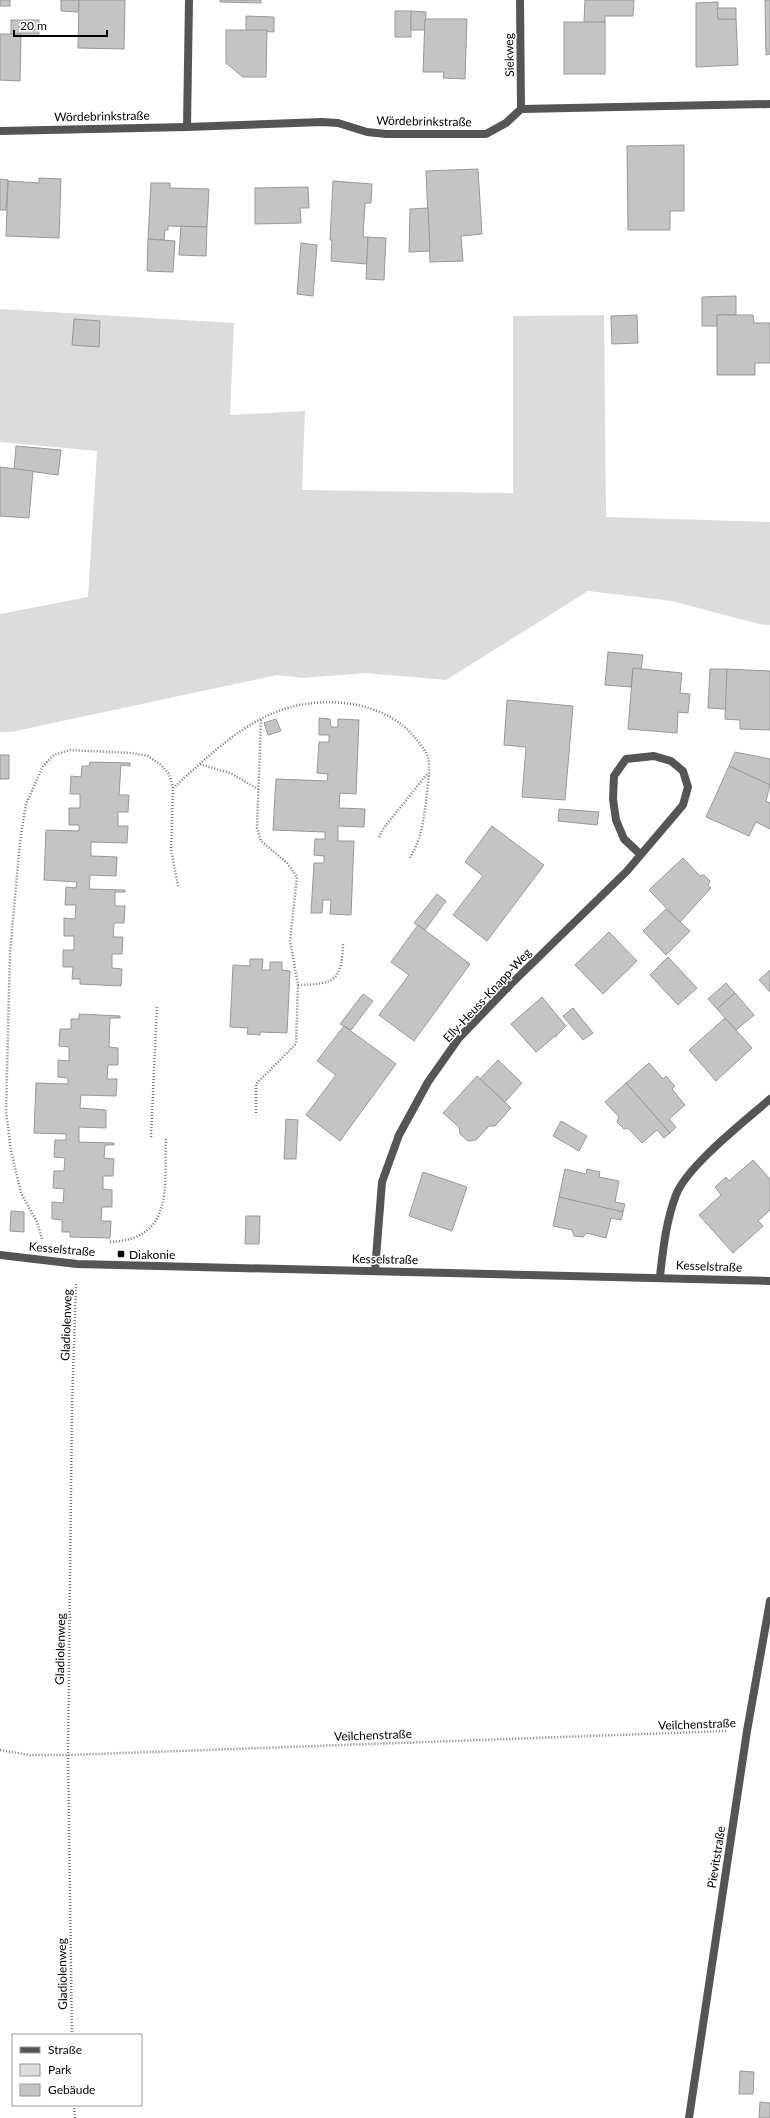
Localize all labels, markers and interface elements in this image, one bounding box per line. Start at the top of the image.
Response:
scale bar [14,12,107,38]
text: 20 m [20,18,47,33]
street label: Siekweg [501,33,517,77]
street label: Wördebrinkstraße [54,108,150,124]
street label: Wördebrinkstraße [376,113,472,129]
street label: Elly-Heuss-Knapp-Weg [440,945,534,1045]
street label: Kesselstraße [28,1239,96,1259]
place label: Diakonie [129,1247,175,1262]
marker: Diakonie [116,1249,126,1259]
street label: Kesselstraße [352,1251,418,1267]
street label: Kesselstraße [676,1257,742,1275]
street label: Gladiolenweg [57,1289,75,1361]
street label: Gladiolenweg [52,1613,68,1685]
street label: Veilchenstraße [658,1715,736,1733]
street label: Veilchenstraße [334,1726,412,1744]
street label: Pievitstraße [704,1825,728,1889]
street label: Gladiolenweg [54,1938,70,2010]
legend [12,2034,142,2106]
text: Straße [48,2042,82,2057]
text: Park [48,2062,72,2077]
text: Gebäude [48,2082,95,2097]

